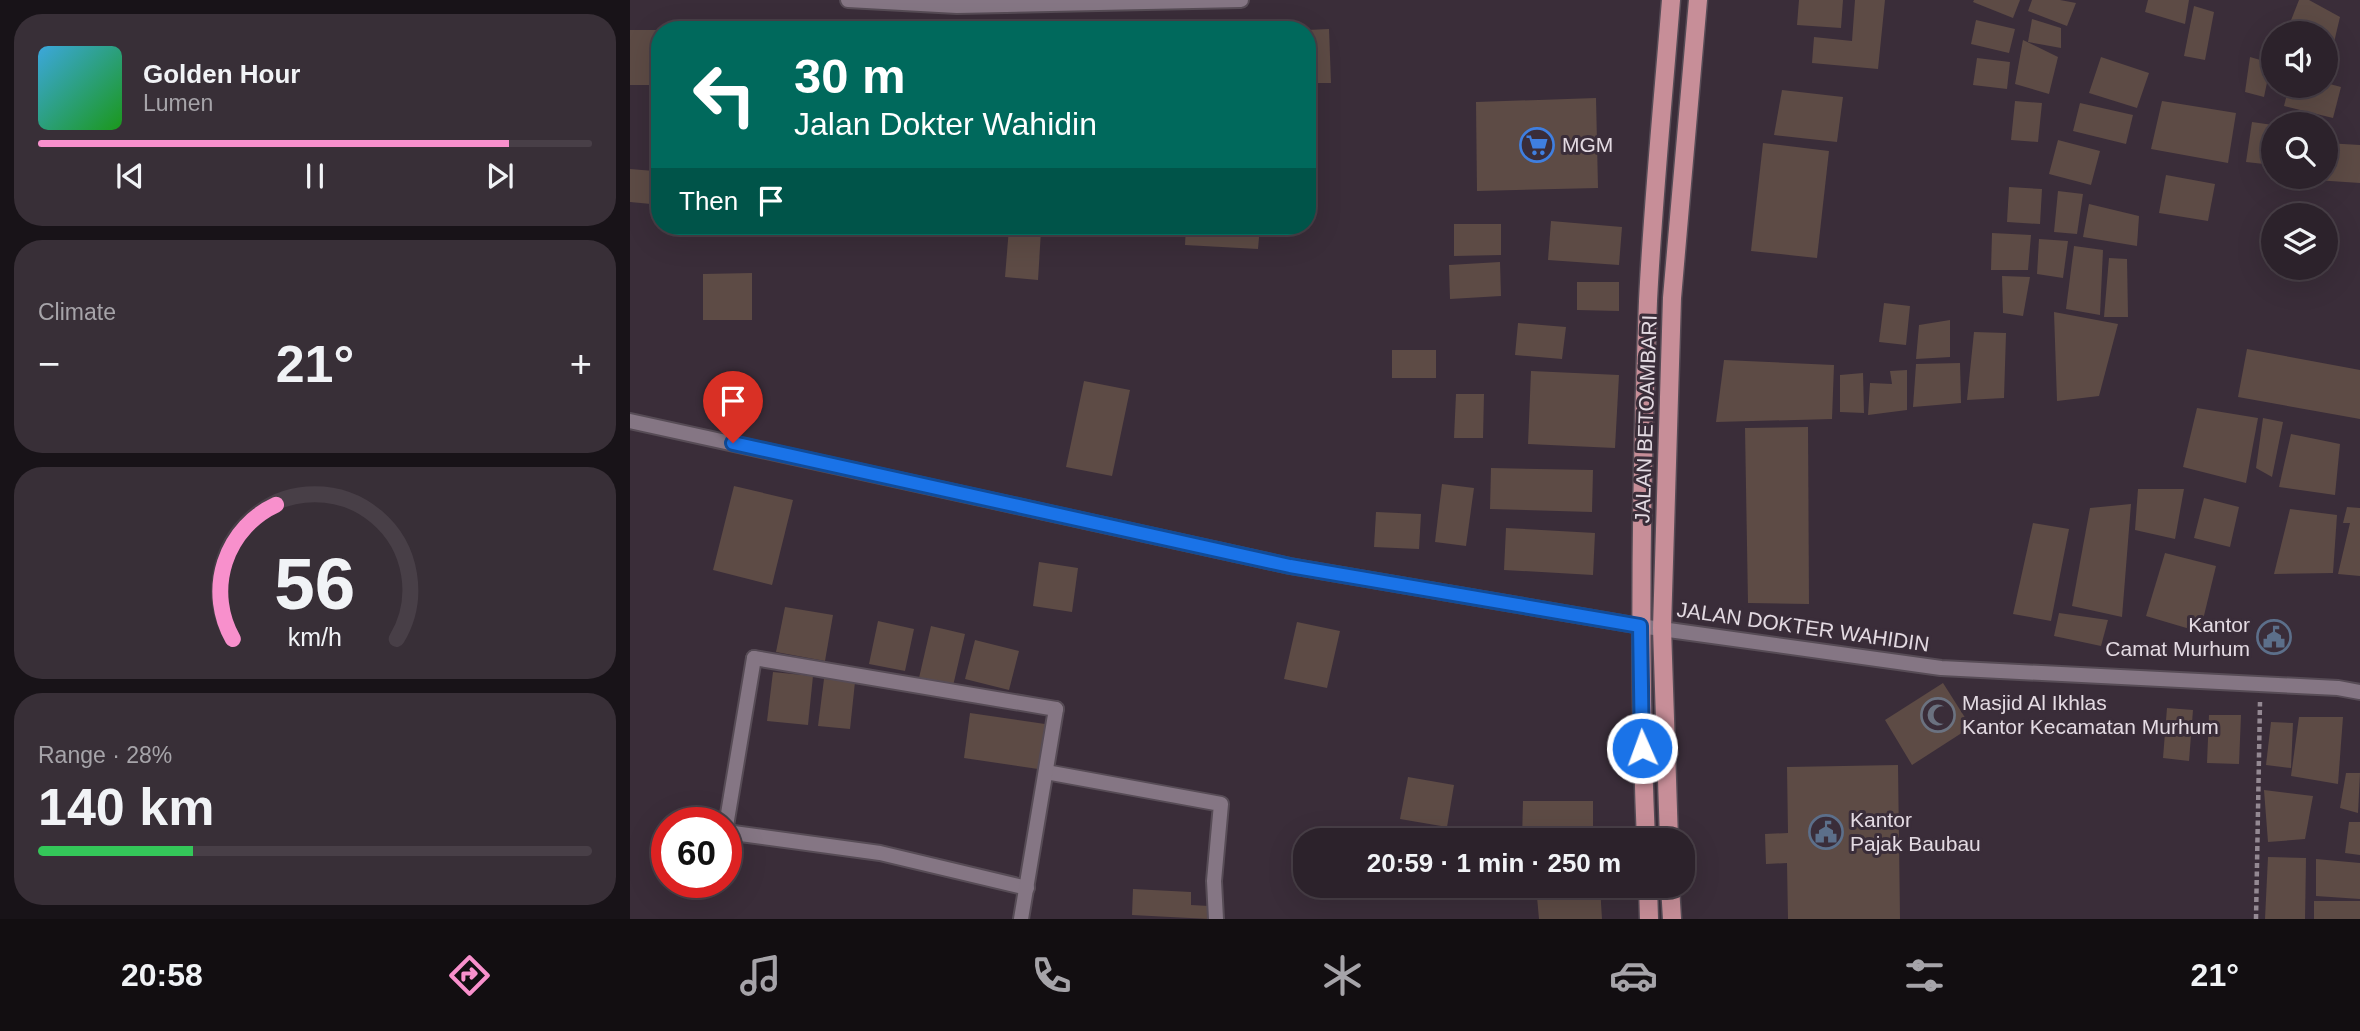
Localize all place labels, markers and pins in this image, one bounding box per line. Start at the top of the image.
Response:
supermarket icon: MGM [1518,126,1556,164]
place label: MGM [1562,133,1613,156]
pin [703,371,763,443]
place label: Kantor Camat Murhum [2105,613,2250,660]
public building icon: Kantor Camat Murhum [2255,618,2293,656]
place label: Masjid Al Ikhlas Kantor Kecamatan Murhum [1962,691,2219,738]
mosque icon: Masjid Al Ikhlas Kantor Kecamatan Murhum [1919,696,1957,734]
place label: Kantor Pajak Baubau [1850,808,1981,855]
public building icon: Kantor Pajak Baubau [1807,813,1845,851]

